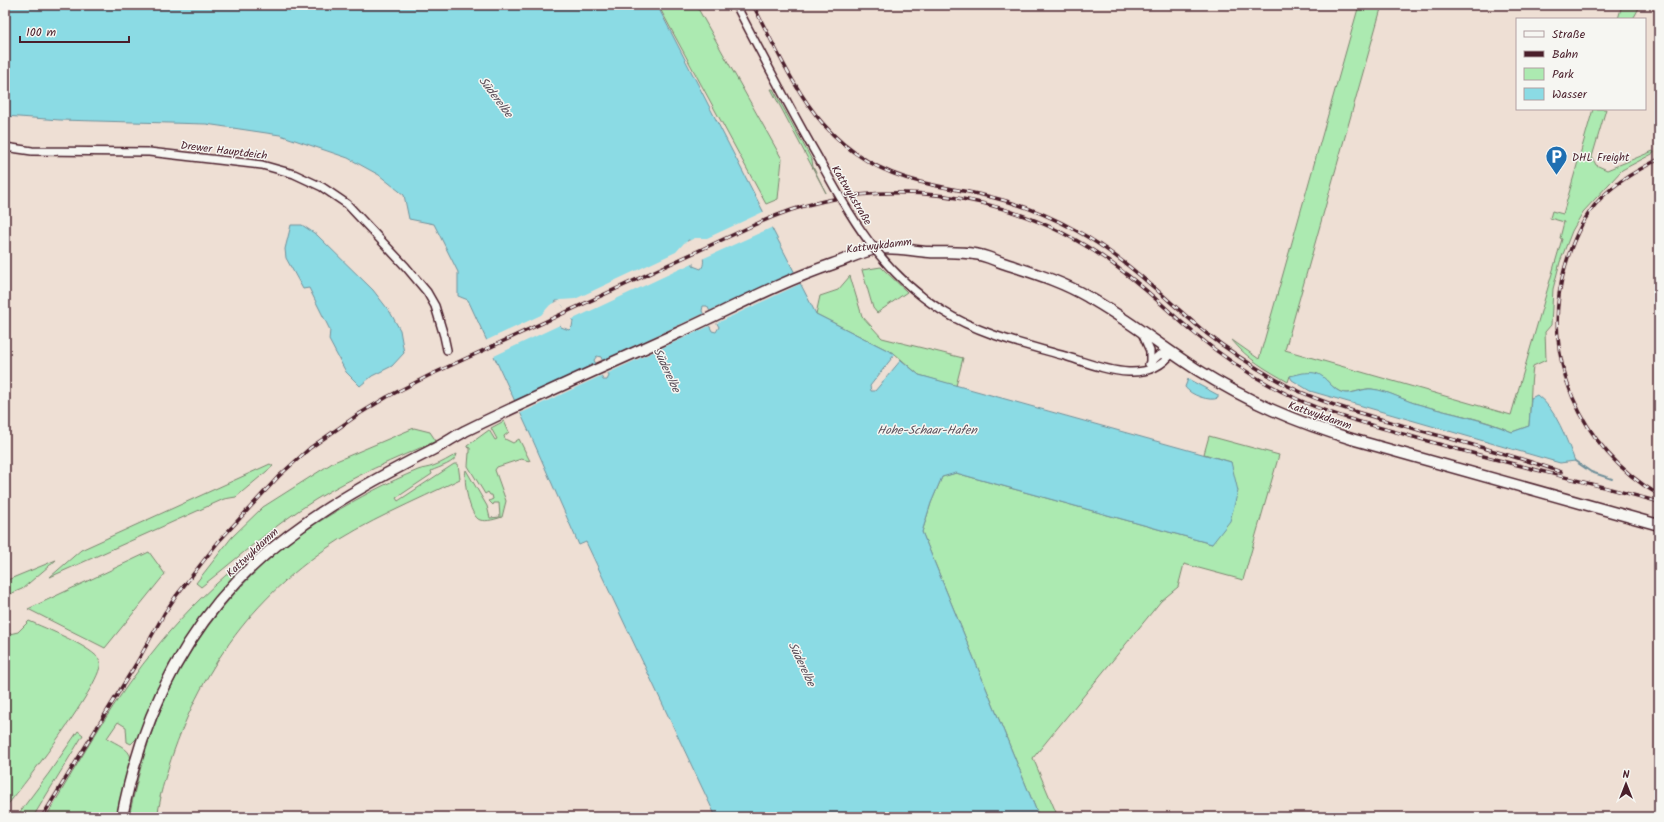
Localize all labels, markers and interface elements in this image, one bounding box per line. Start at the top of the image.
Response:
scale bar [20,18,129,44]
legend [1516,18,1646,110]
text: 100 m [26,23,57,42]
text: Straße [1552,25,1586,44]
text: Bahn [1552,45,1578,64]
text: Park [1552,65,1574,84]
water label: Süderelbe [474,73,518,123]
text: Wasser [1552,85,1588,104]
street label: Drewer Hauptdeich [179,137,268,165]
parking icon: DHL Freight [1544,144,1570,177]
place label: DHL Freight [1572,149,1630,167]
street label: Kattwykstraße [826,162,876,229]
street label: Kattwykdamm [845,233,913,259]
water label: Süderelbe [648,345,686,397]
street label: Kattwykdamm [1286,397,1354,435]
water label: Hohe-Schaar-Hafen [877,421,978,440]
street label: Kattwykdamm [222,523,283,582]
water label: Süderelbe [783,639,821,691]
north arrow [1606,764,1646,804]
text: N [1623,766,1630,784]

